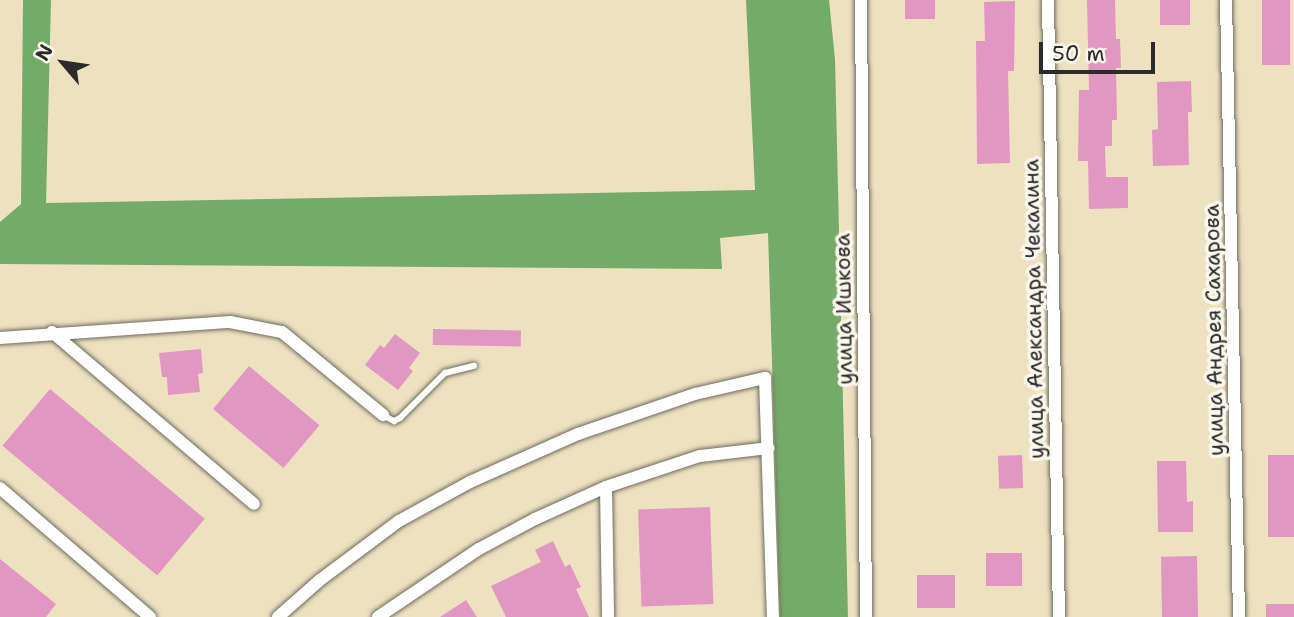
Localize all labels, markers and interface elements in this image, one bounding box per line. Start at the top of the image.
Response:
north arrow [28,28,98,98]
scale bar [1042,28,1158,72]
text: N [30,40,59,65]
text: 50 m [1052,40,1105,68]
street label: улица Александра Чекалина [1019,159,1049,459]
street label: улица Андрея Сахарова [1199,204,1229,456]
street label: улица Ишкова [830,233,858,385]

